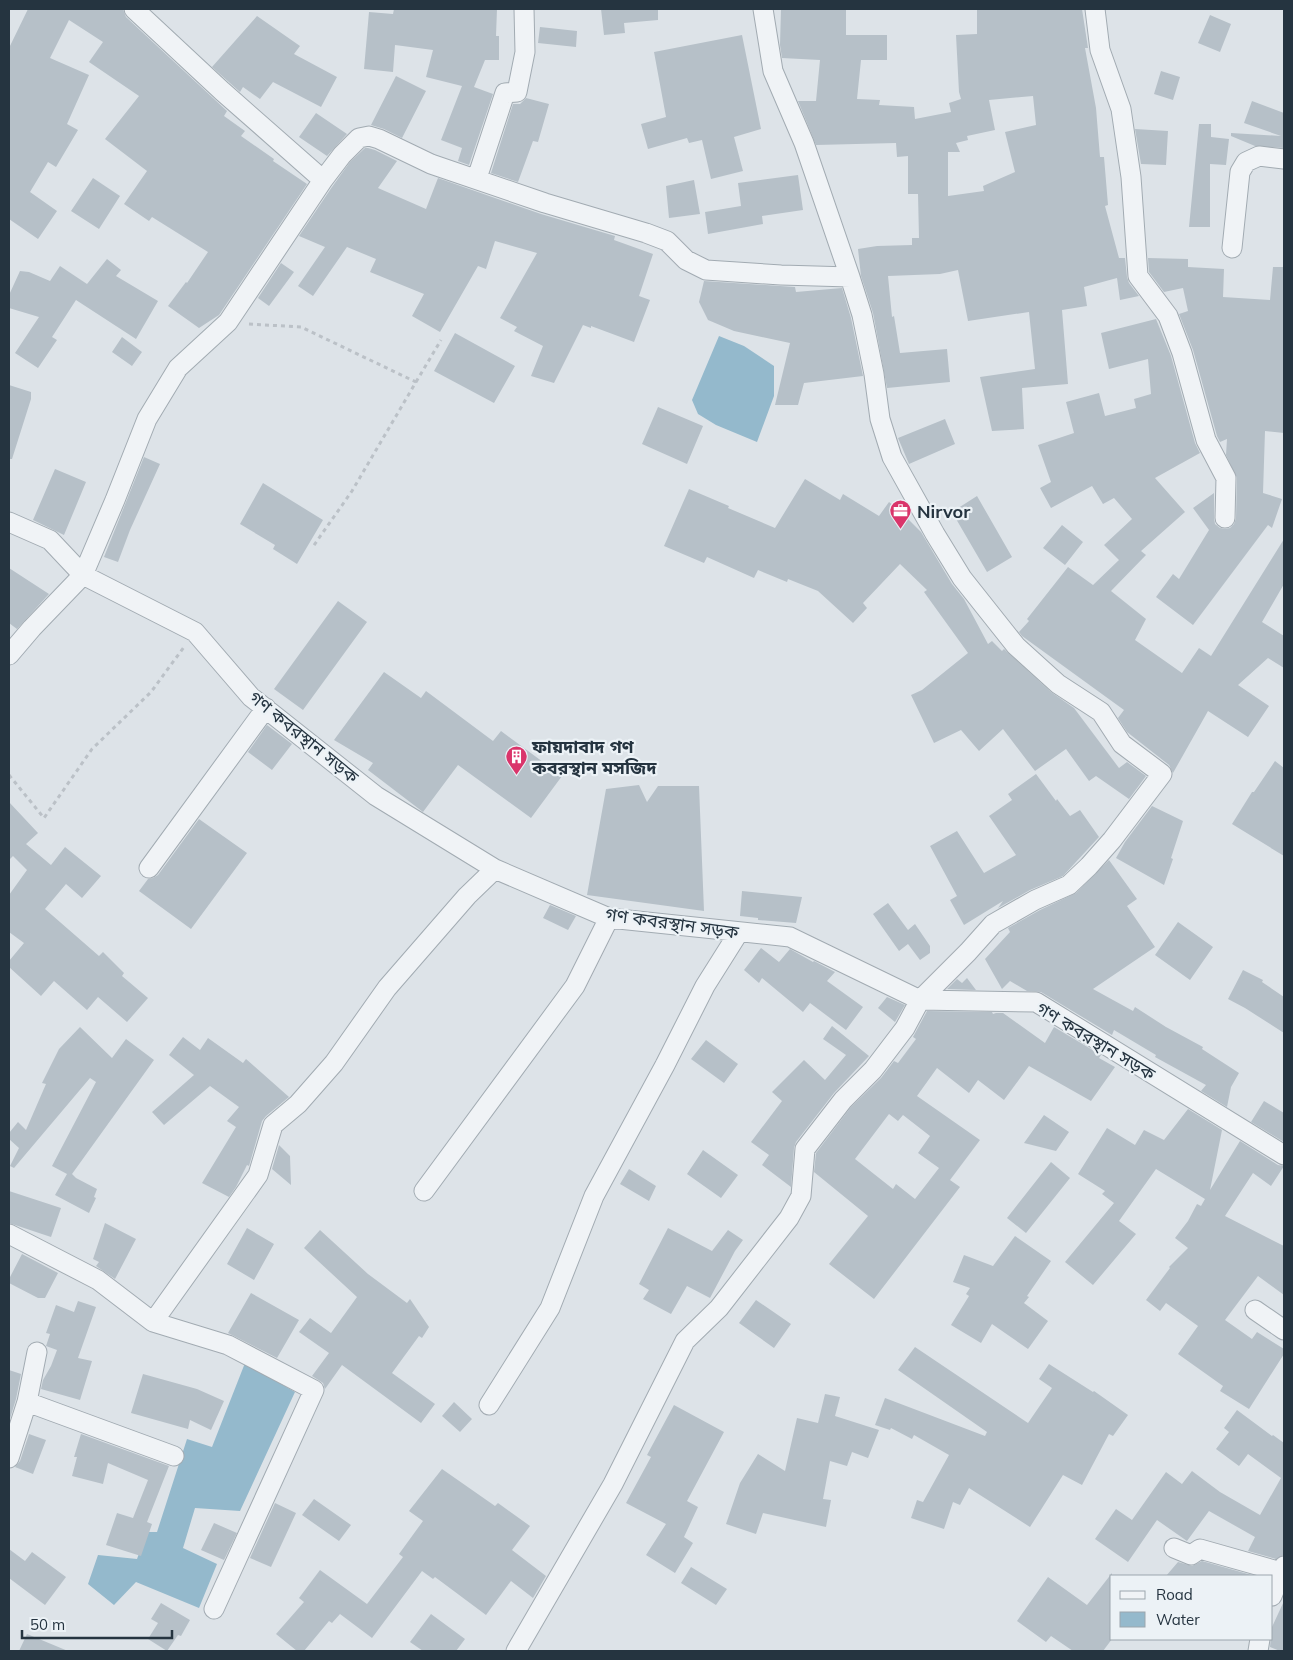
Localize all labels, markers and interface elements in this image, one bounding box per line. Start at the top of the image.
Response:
office icon: Nirvor [889,499,913,530]
place label: Nirvor [917,500,971,523]
street label: গণ কবরস্থান সড়ক [245,686,364,789]
place label: ফায়দাবাদ গণ কবরস্থান মসজিদ [531,735,657,779]
building icon: ফায়দাবাদ গণ কবরস্থান মসজিদ [504,744,528,775]
street label: গণ কবরস্থান সড়ক [604,902,741,944]
street label: গণ কবরস্থান সড়ক [1032,997,1160,1086]
legend [1110,1575,1273,1640]
text: Road [1156,1585,1193,1604]
scale bar [22,1608,172,1640]
text: Water [1156,1610,1200,1629]
text: 50 m [30,1615,65,1634]

